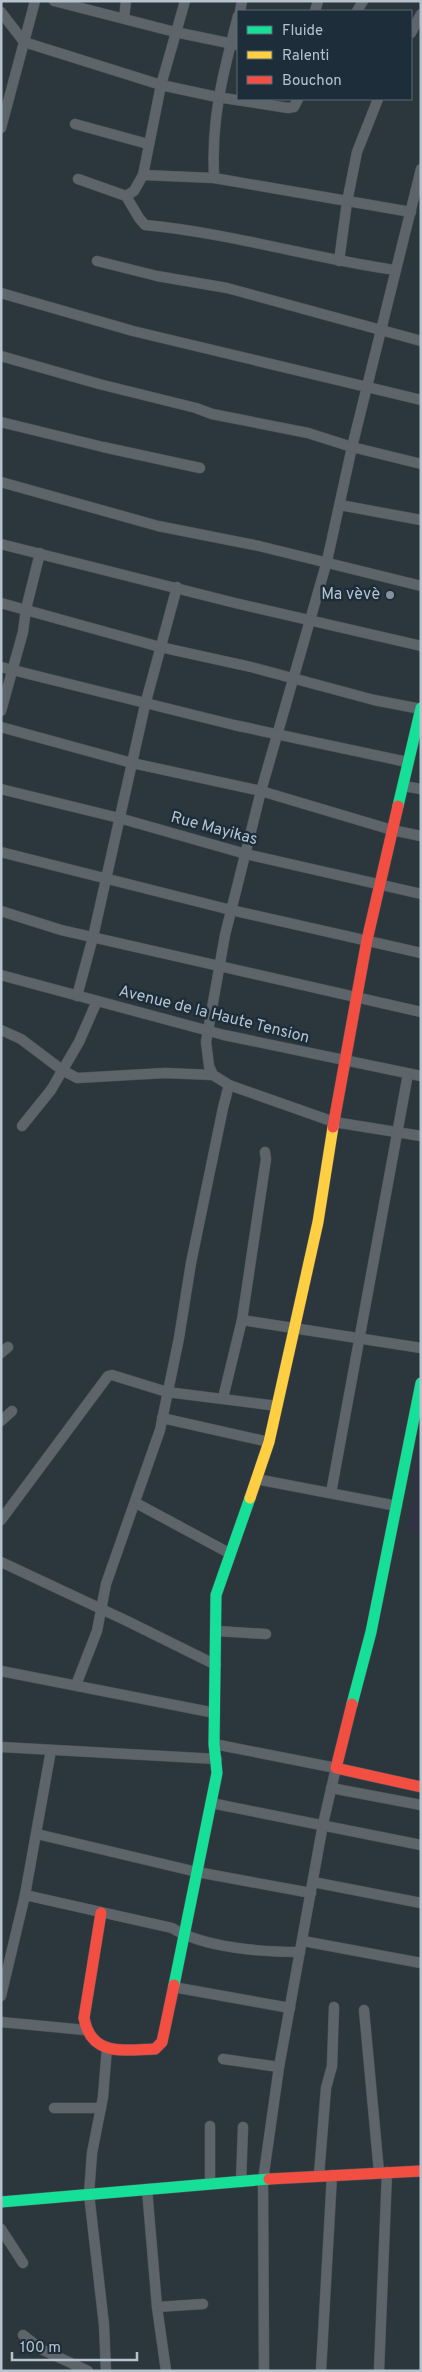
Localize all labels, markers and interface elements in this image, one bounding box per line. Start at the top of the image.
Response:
legend [237,10,412,100]
text: Fluide [282,22,323,41]
text: Ralenti [282,47,329,66]
text: Bouchon [282,72,342,91]
place label: Ma vèvè [321,585,380,605]
marker: Ma vèvè [384,589,396,601]
street label: Rue Mayikas [168,808,260,850]
street label: Avenue de la Haute Tension [117,982,311,1048]
scale bar [12,2330,138,2362]
text: 100 m [20,2339,61,2358]

